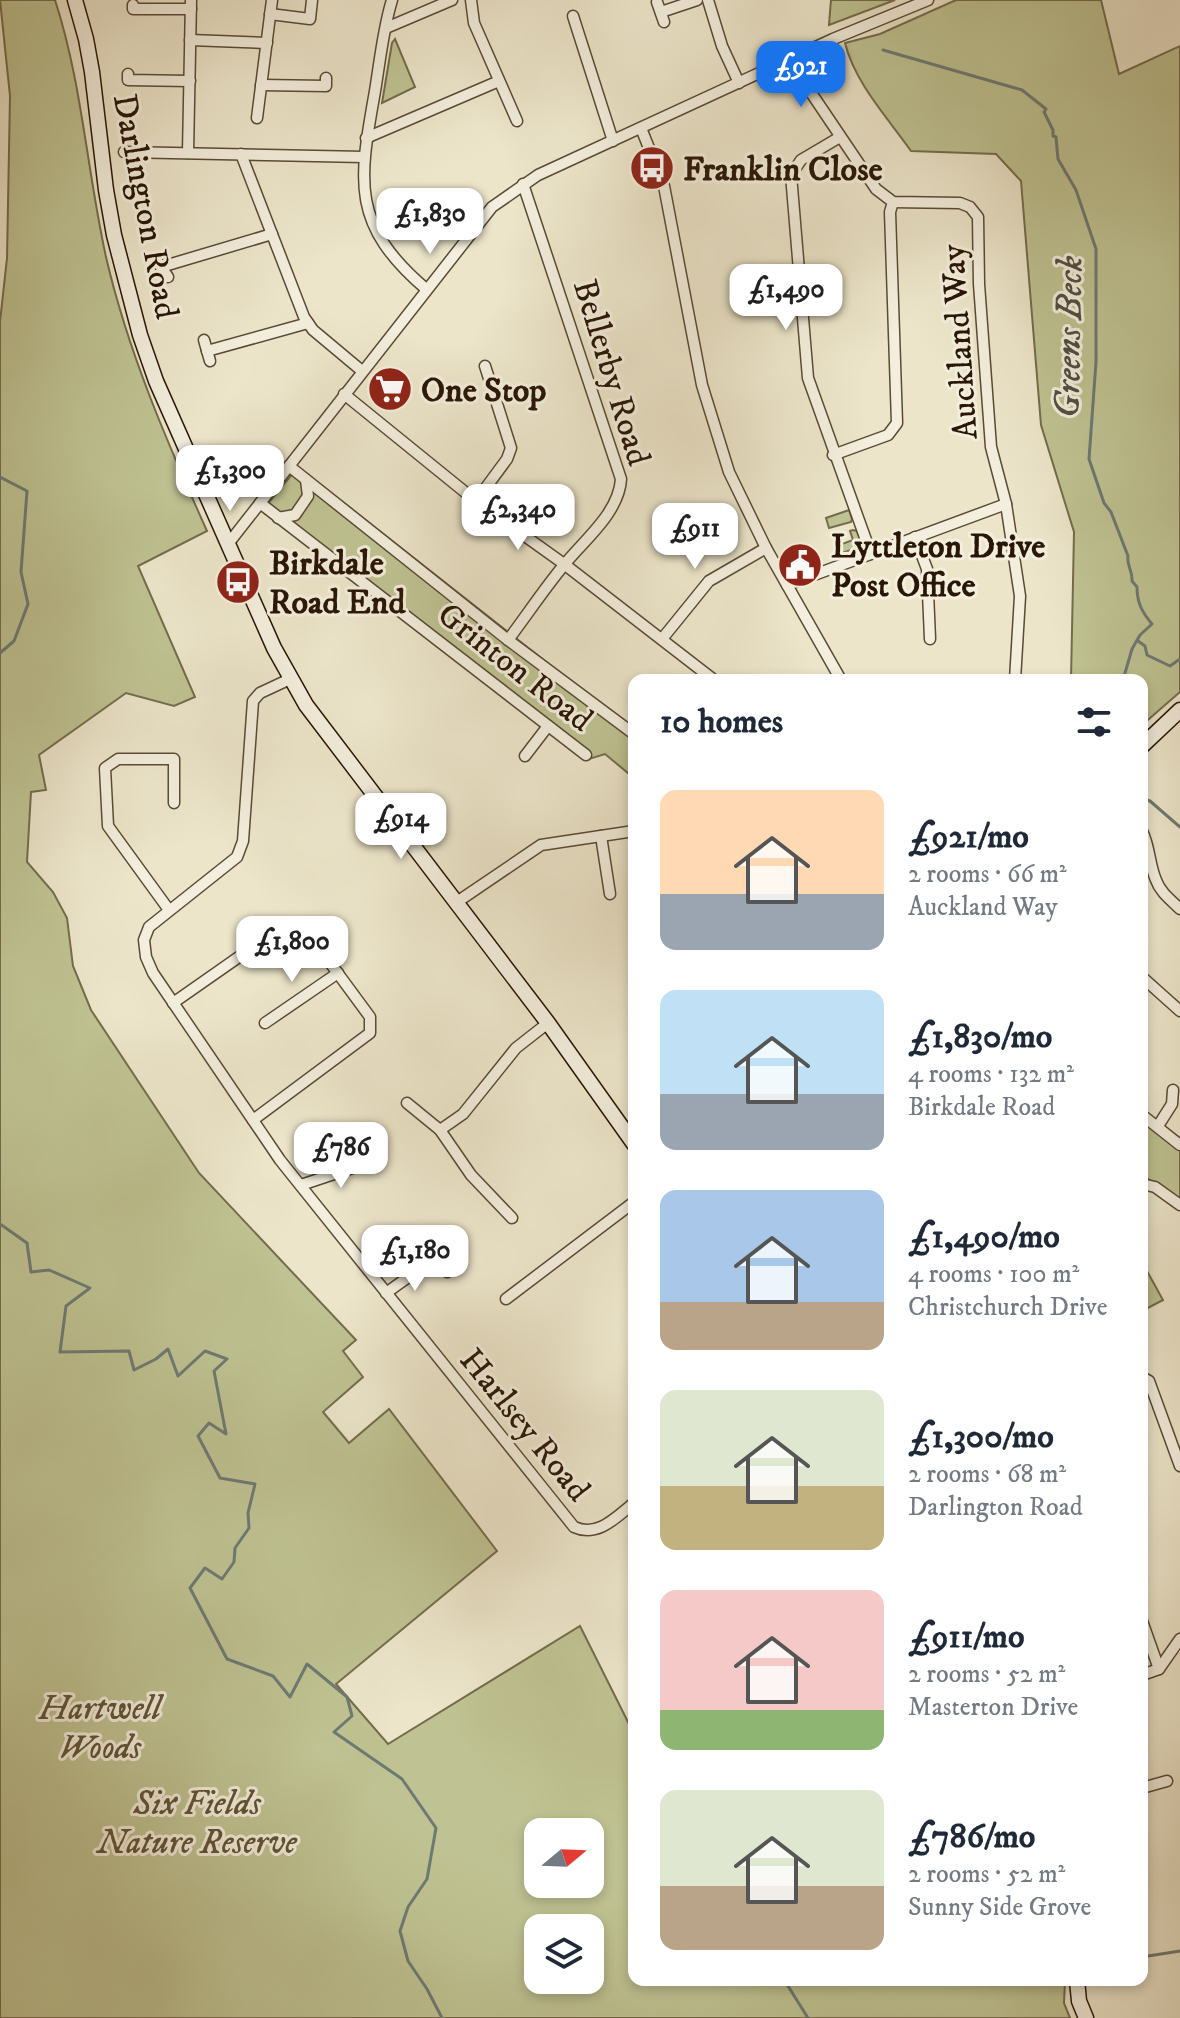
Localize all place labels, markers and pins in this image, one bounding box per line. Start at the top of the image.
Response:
pin: £921 [754,41,848,109]
bus stop icon: Franklin Close [628,144,676,192]
place label: Franklin Close [683,149,883,191]
pin: £1,830 [365,188,495,256]
pin: £1,490 [721,264,851,332]
supermarket icon: One Stop [366,365,414,413]
place label: One Stop [421,370,546,412]
pin: £1,300 [165,445,295,513]
pin: £2,340 [453,484,583,552]
pin: £911 [648,503,742,571]
place label: Lyttleton Drive Post Office [831,526,1045,607]
public building icon: Lyttleton Drive Post Office [776,541,824,589]
place label: Birkdale Road End [269,543,406,624]
bus stop icon: Birkdale Road End [214,558,262,606]
pin: £914 [354,793,448,861]
pin: £1,800 [227,916,357,984]
pin: £786 [294,1122,388,1190]
pin: £1,180 [350,1225,480,1293]

